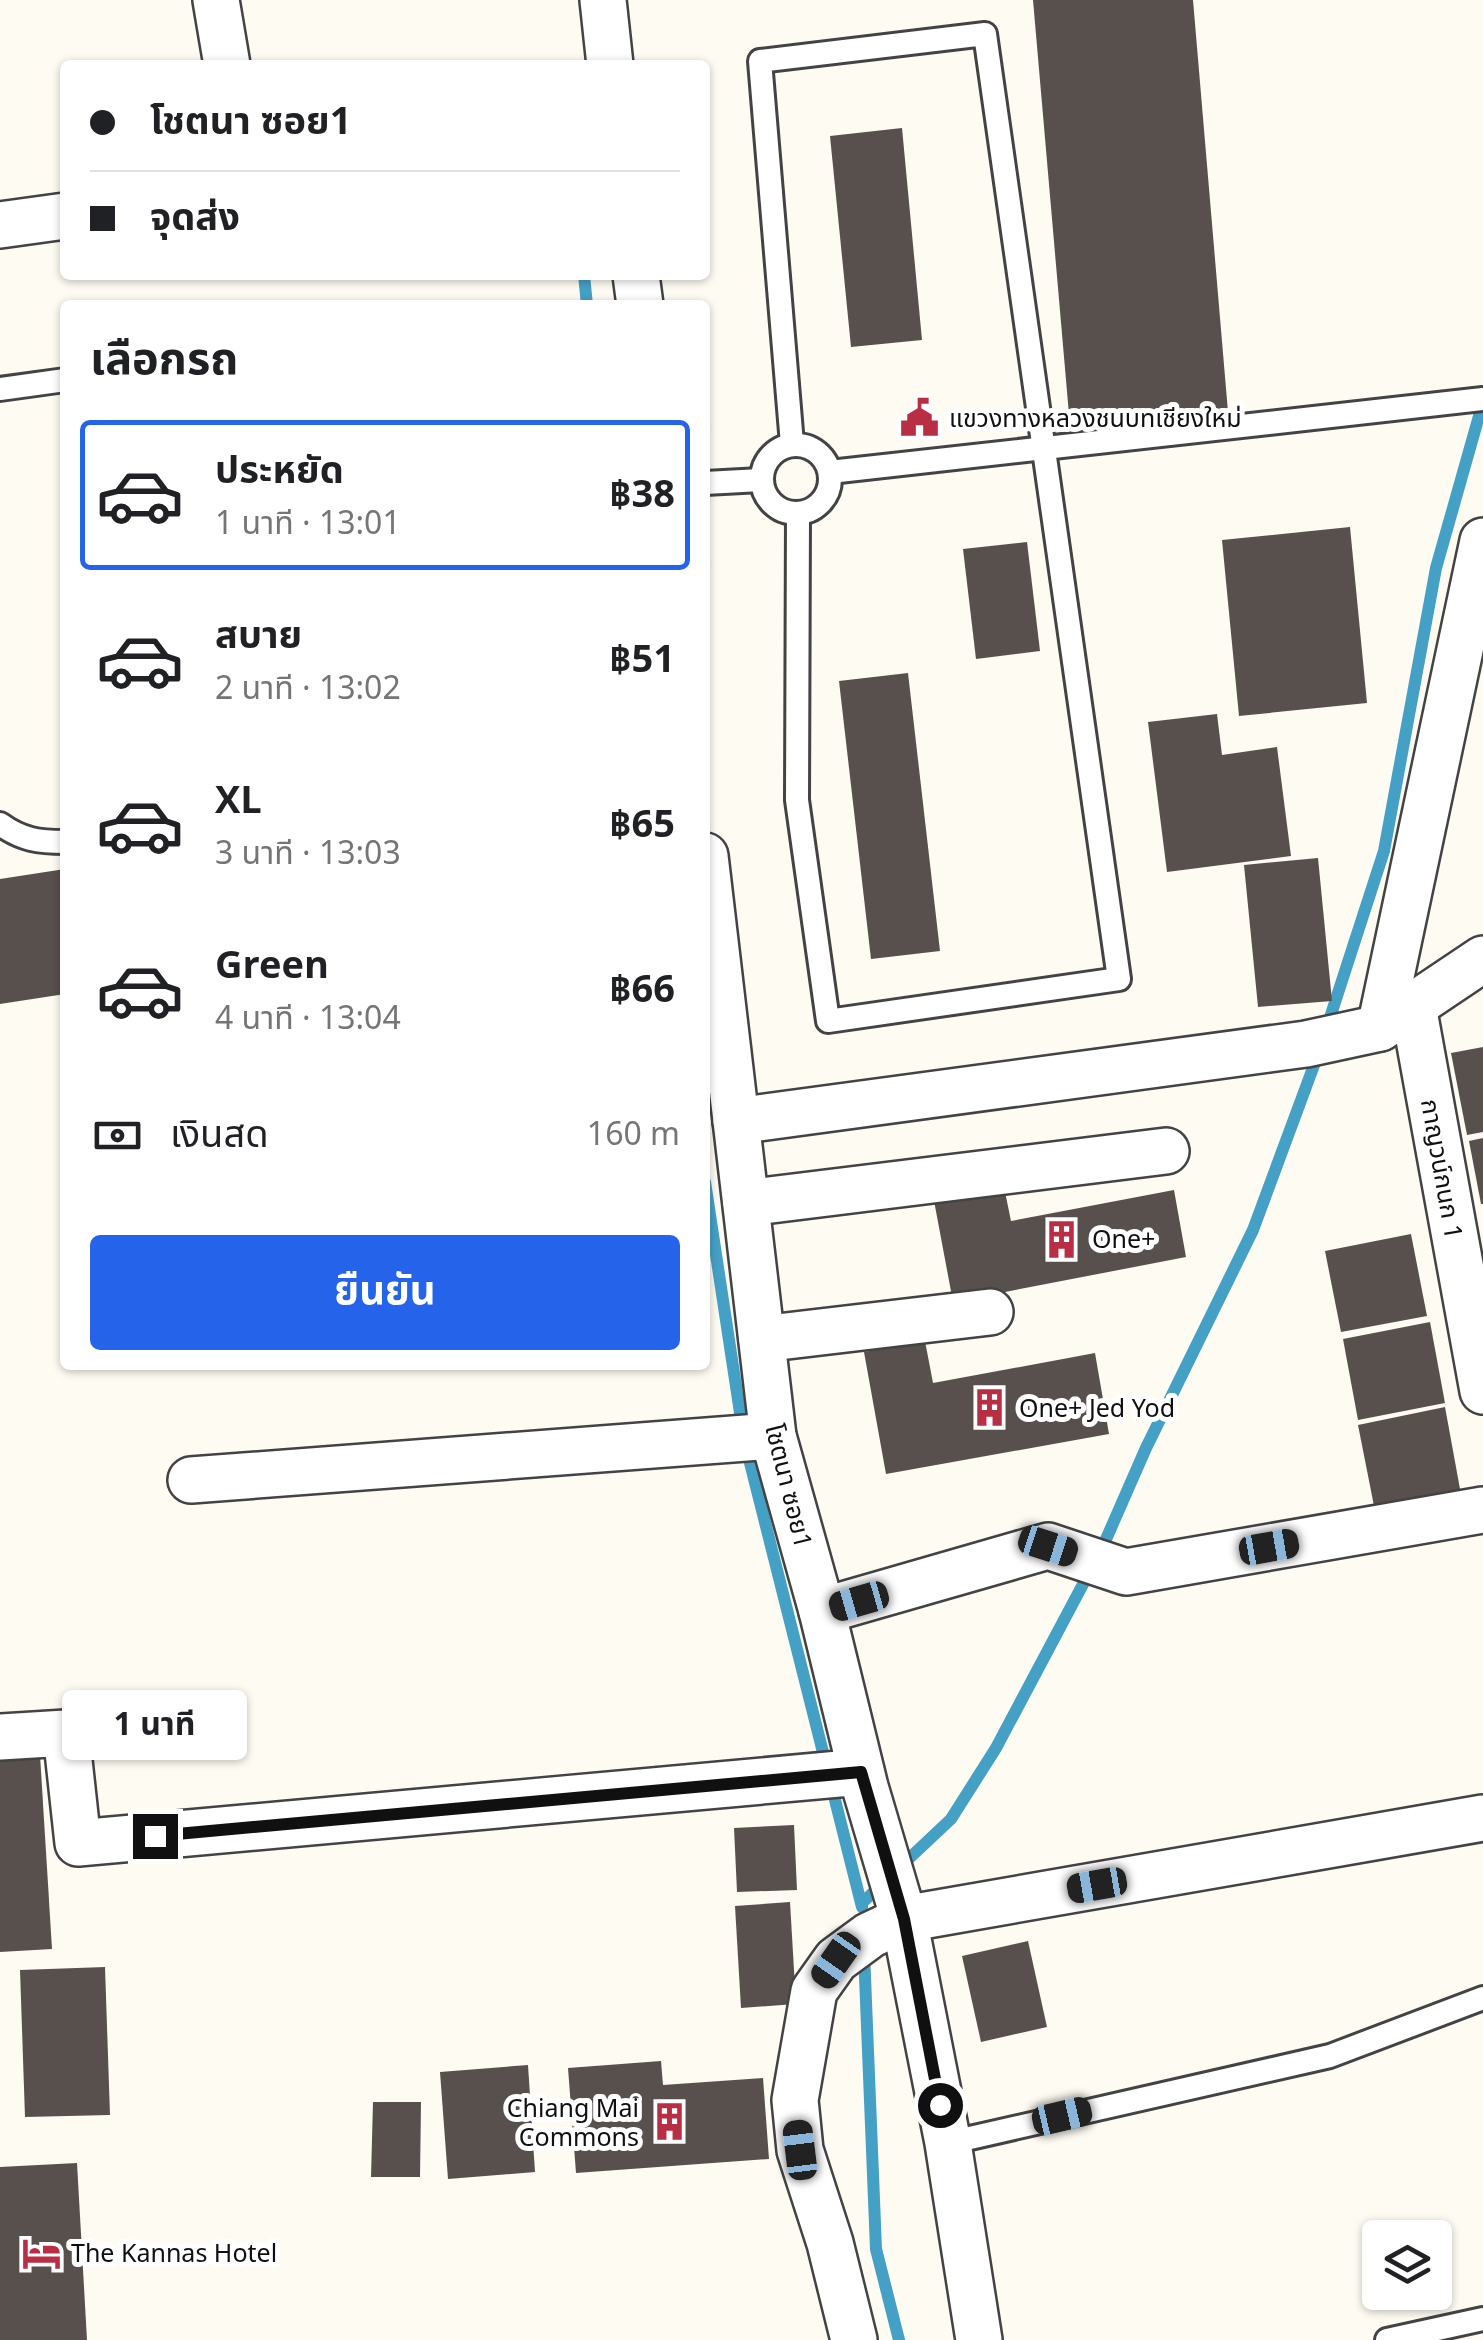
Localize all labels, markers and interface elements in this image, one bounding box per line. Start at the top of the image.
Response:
text: โชตนา ซอย1 [150,94,351,151]
text: จุดส่ง [150,190,240,247]
text: เลือกรถ [90,326,238,394]
public building icon: แขวงทางหลวงชนบทเชียงใหม่ [898,397,940,439]
place label: แขวงทางหลวงชนบทเชียงใหม่ [949,400,1242,438]
text: ประหยัด [215,443,344,500]
icon: car [95,450,185,540]
text: ฿38 [609,467,675,524]
text: 1 นาที · 13:01 [215,500,401,548]
text: สบาย [215,608,302,665]
icon: car [95,615,185,705]
text: ฿51 [609,632,675,689]
text: 2 นาที · 13:02 [215,665,401,713]
text: XL [215,773,262,830]
icon: car [95,780,185,870]
text: ฿65 [609,797,675,854]
text: 3 นาที · 13:03 [215,830,401,878]
text: Green [215,938,329,995]
icon: car [95,945,185,1035]
text: ฿66 [609,962,675,1019]
text: 4 นาที · 13:04 [215,995,401,1043]
street label: กาญวน์กนก 1 [1410,1096,1472,1242]
text: เงินสด [170,1107,269,1164]
icon: cash [90,1108,145,1163]
text: 160 m [587,1111,680,1159]
building icon: One+ [1041,1218,1083,1260]
place label: One+ [1092,1221,1155,1259]
button: ยืนยัน [90,1235,680,1350]
building icon: One+ Jed Yod [968,1387,1010,1429]
place label: One+ Jed Yod [1019,1390,1175,1428]
street label: โชตนา ซอย1 [754,1420,822,1552]
car [1015,1522,1081,1570]
car [1237,1527,1301,1567]
car [826,1578,892,1624]
callout: 1 นาที [62,1691,248,1761]
text: 1 นาที [114,1701,195,1749]
route end [133,1814,178,1859]
car [1065,1865,1129,1905]
car [807,1927,865,1993]
route start [918,2083,963,2128]
place label: Chiang Mai Commons [507,2090,639,2157]
car [1029,2095,1095,2137]
building icon: Chiang Mai Commons [648,2101,690,2143]
car [781,2118,819,2182]
map controls [1362,2220,1452,2310]
button: layers [1362,2220,1452,2310]
hotel icon: The Kannas Hotel [20,2232,62,2274]
place label: The Kannas Hotel [71,2235,277,2273]

